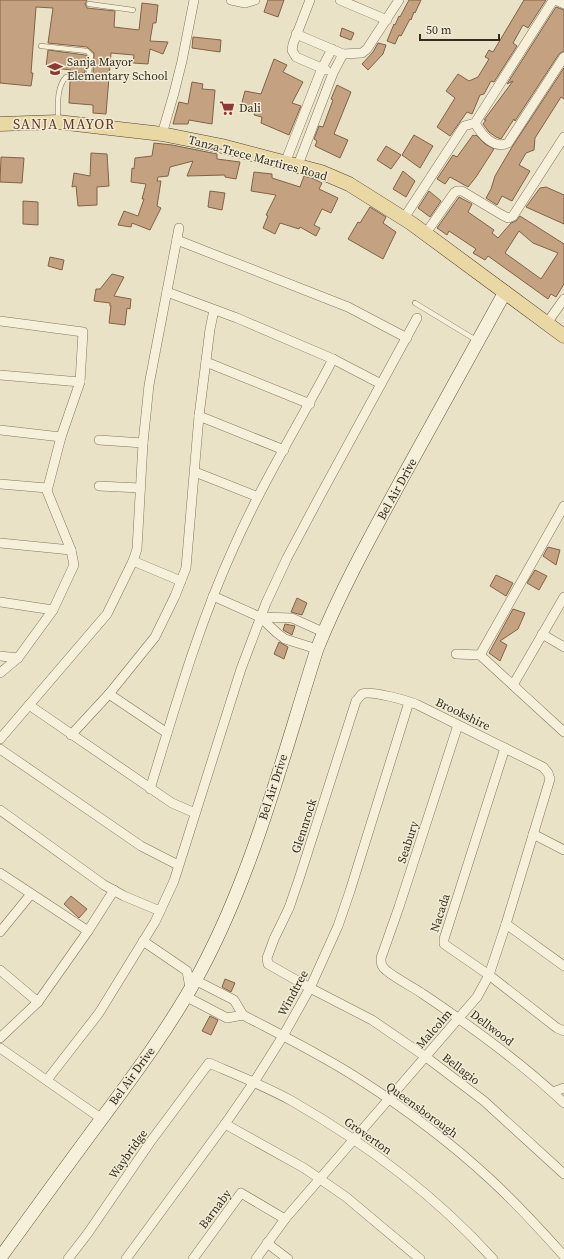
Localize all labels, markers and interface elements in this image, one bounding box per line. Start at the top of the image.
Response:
scale bar [420,16,499,42]
text: 50 m [426,22,452,38]
place label: Sanja Mayor Elementary School [67,54,168,84]
school or university icon: Sanja Mayor Elementary School [46,60,64,78]
supermarket icon: Dali [218,99,236,117]
place label: Dali [239,100,261,116]
district label: SANJA MAYOR [13,114,115,134]
street label: Tanza-Trece Martires Road [187,132,329,184]
street label: Bel Air Drive [373,455,421,523]
street label: Brookshire [433,694,493,734]
street label: Bel Air Drive [255,752,291,822]
street label: Glennrock [288,796,320,855]
street label: Seabury [394,818,423,865]
street label: Nacada [426,891,454,934]
street label: Windtree [274,967,312,1019]
street label: Malcolm [413,1006,456,1052]
street label: Dellwood [467,1006,517,1050]
street label: Bel Air Drive [105,1044,159,1108]
street label: Bellagio [439,1050,483,1089]
street label: Queensborough [383,1079,461,1141]
street label: Groverton [341,1114,395,1158]
street label: Waybridge [105,1126,151,1182]
street label: Barnaby [195,1186,235,1232]

